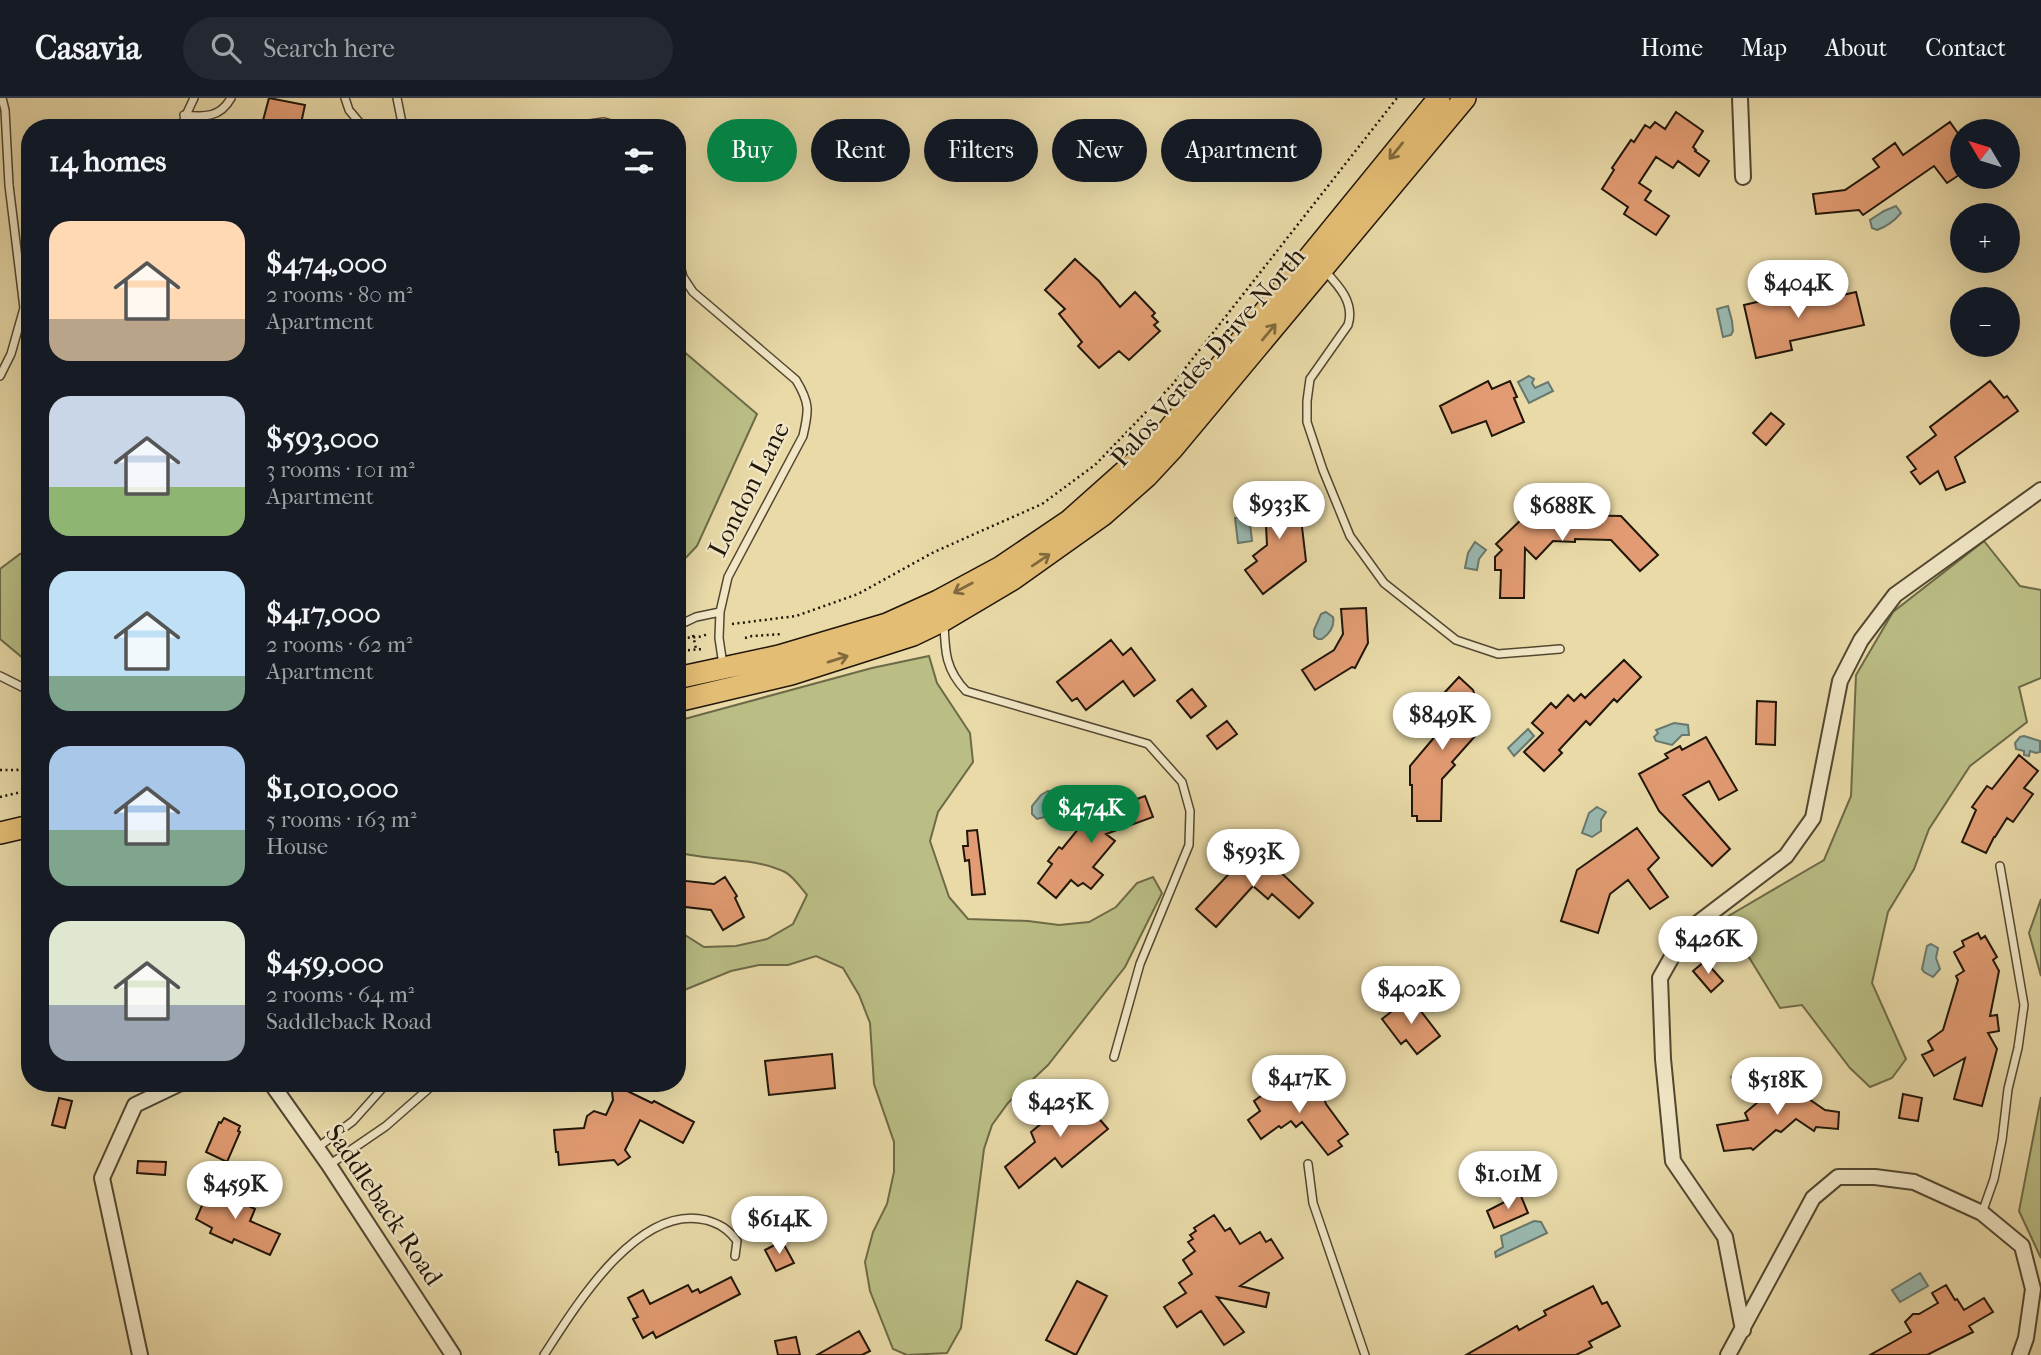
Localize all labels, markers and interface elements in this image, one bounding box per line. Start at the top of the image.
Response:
search box [183,17,673,80]
text: Casavia [35,29,141,68]
icon: search [207,29,245,67]
text: Search here [263,33,395,64]
text: Home [1641,34,1703,62]
text: Map [1741,34,1787,62]
text: About [1825,34,1887,62]
text: Contact [1925,34,2006,62]
chip: Buy [707,119,797,182]
chip: Rent [811,119,910,182]
chip: Filters [924,119,1038,182]
chip: New [1052,119,1147,182]
chip: Apartment [1161,119,1322,182]
north arrow [1950,119,2020,189]
map controls [1950,119,2020,357]
one-way arrow [1388,141,1404,159]
icon: filters [620,142,658,180]
text: 14 homes [49,144,166,179]
button: + [1950,203,2020,273]
street label: Palos Verdes Drive North [1104,241,1312,473]
text: $474,000 [266,246,387,281]
icon: home [105,249,189,333]
pin: $404K [1749,260,1847,320]
text: $404K [1764,269,1832,296]
text: 2 rooms · 80 m² [266,281,413,308]
button: − [1950,287,2020,357]
text: Apartment [266,308,374,335]
one-way arrow [1261,323,1277,341]
street label: London Lane [702,416,796,562]
text: $593,000 [266,421,379,456]
icon: home [105,424,189,508]
text: 3 rooms · 101 m² [266,456,415,483]
pin: $933K [1230,482,1328,541]
text: Apartment [266,483,374,510]
pin: $688K [1513,484,1611,543]
text: $933K [1249,490,1309,517]
text: $688K [1530,492,1594,519]
one-way arrow [1031,553,1050,567]
one-way arrow [953,582,974,595]
text: $417,000 [266,596,381,631]
icon: home [105,599,189,683]
text: 2 rooms · 62 m² [266,631,413,658]
one-way arrow [827,652,849,665]
text: Apartment [266,658,374,685]
pin: $849K [1393,692,1491,752]
text: $849K [1409,701,1475,728]
text: $1,010,000 [266,771,399,806]
icon: home [105,774,189,858]
pin: $474K [1042,786,1140,845]
text: $474K [1058,794,1124,821]
text: 5 rooms · 163 m² [266,806,416,833]
pin: $593K [1204,830,1302,889]
text: House [266,833,328,860]
text: $593K [1223,838,1283,865]
pin: $426K [1659,916,1757,976]
text: $426K [1674,925,1742,952]
text: $459,000 [266,946,384,981]
icon: home [105,949,189,1033]
pin: $402K [1362,967,1460,1026]
text: $402K [1377,975,1445,1002]
text: 2 rooms · 64 m² [266,981,414,1008]
text: Saddleback Road [266,1008,432,1035]
pin: $417K [1250,1056,1348,1115]
pin: $518K [1728,1058,1826,1117]
text: $417K [1268,1064,1330,1091]
text: $518K [1747,1066,1807,1093]
pin: $425K [1011,1080,1109,1139]
text: $425K [1028,1088,1092,1115]
street label: Saddleback Road [319,1119,450,1292]
pin: $1.01M [1451,1152,1565,1211]
text: $1.01M [1474,1160,1542,1187]
pin: $459K [186,1162,284,1221]
text: $459K [203,1170,267,1197]
pin: $614K [730,1196,828,1256]
text: $614K [747,1205,811,1232]

